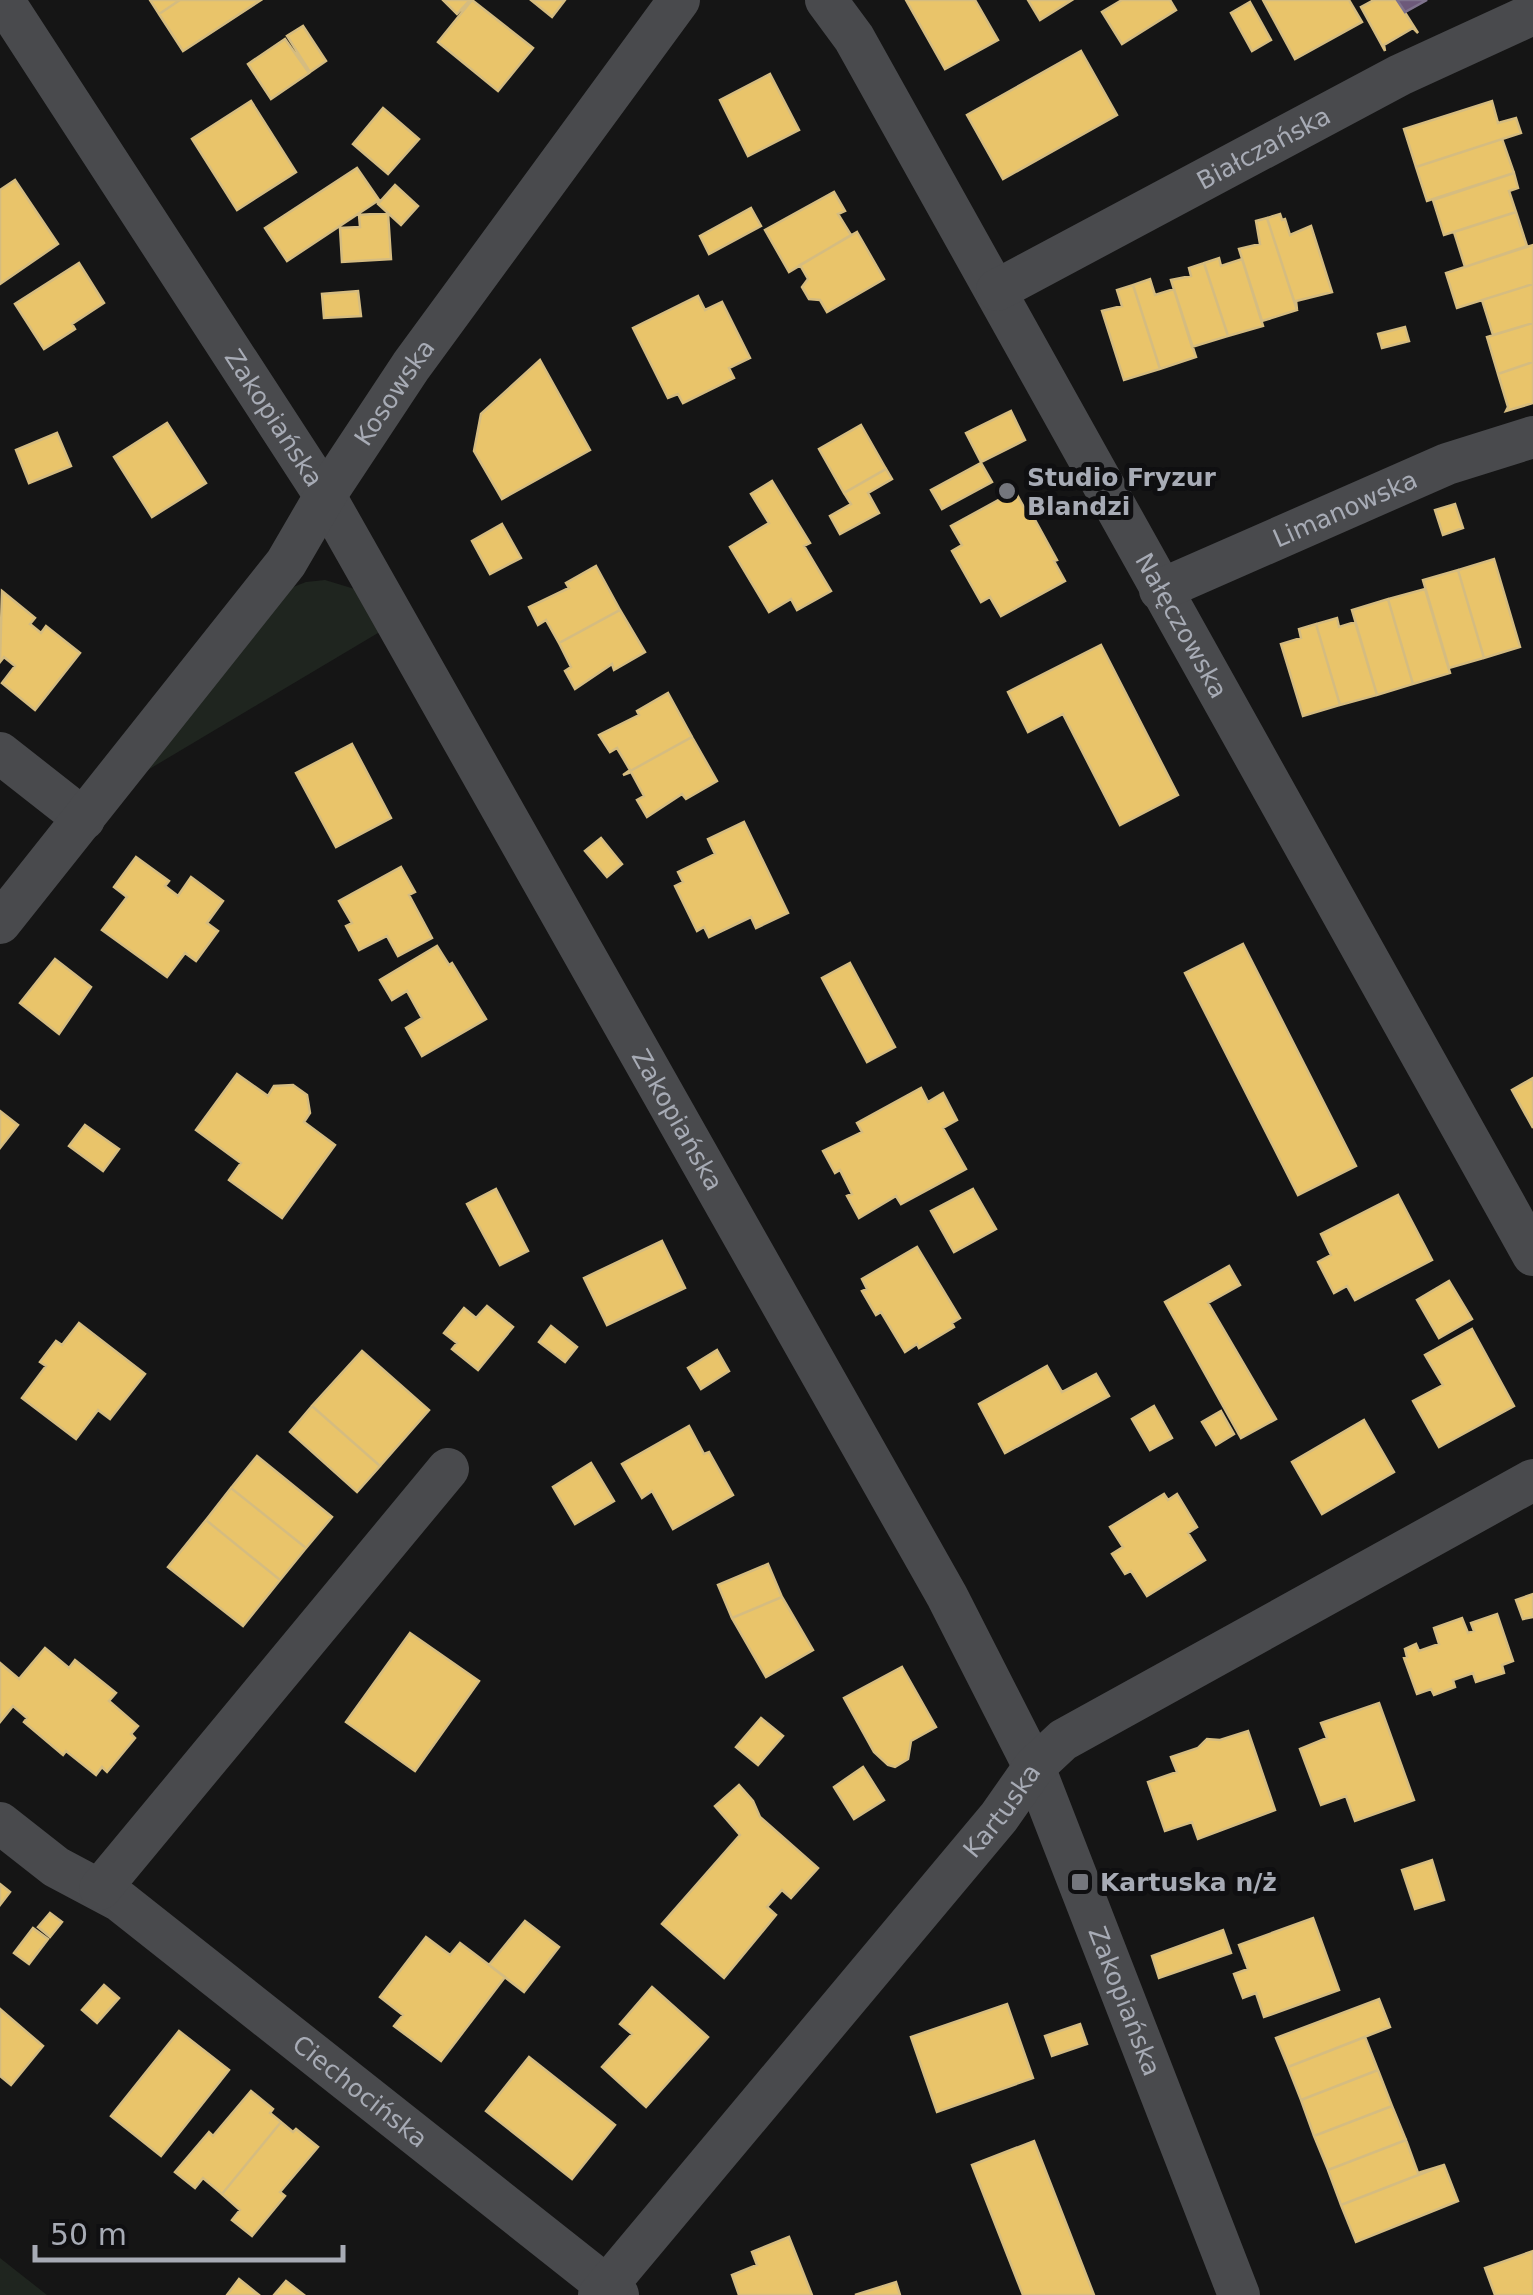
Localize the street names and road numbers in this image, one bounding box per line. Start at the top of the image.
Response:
street label: Białczańska [1192,100,1335,195]
street label: Kosowska [348,334,440,451]
street label: Zakopiańska [219,344,329,492]
street label: Limanowska [1268,464,1422,553]
street label: Nałęczowska [1130,548,1234,703]
street label: Zakopiańska [626,1044,729,1196]
street label: Kartuska [957,1758,1046,1863]
street label: Zakopiańska [1083,1922,1167,2080]
street label: Ciechocińska [287,2029,433,2153]

